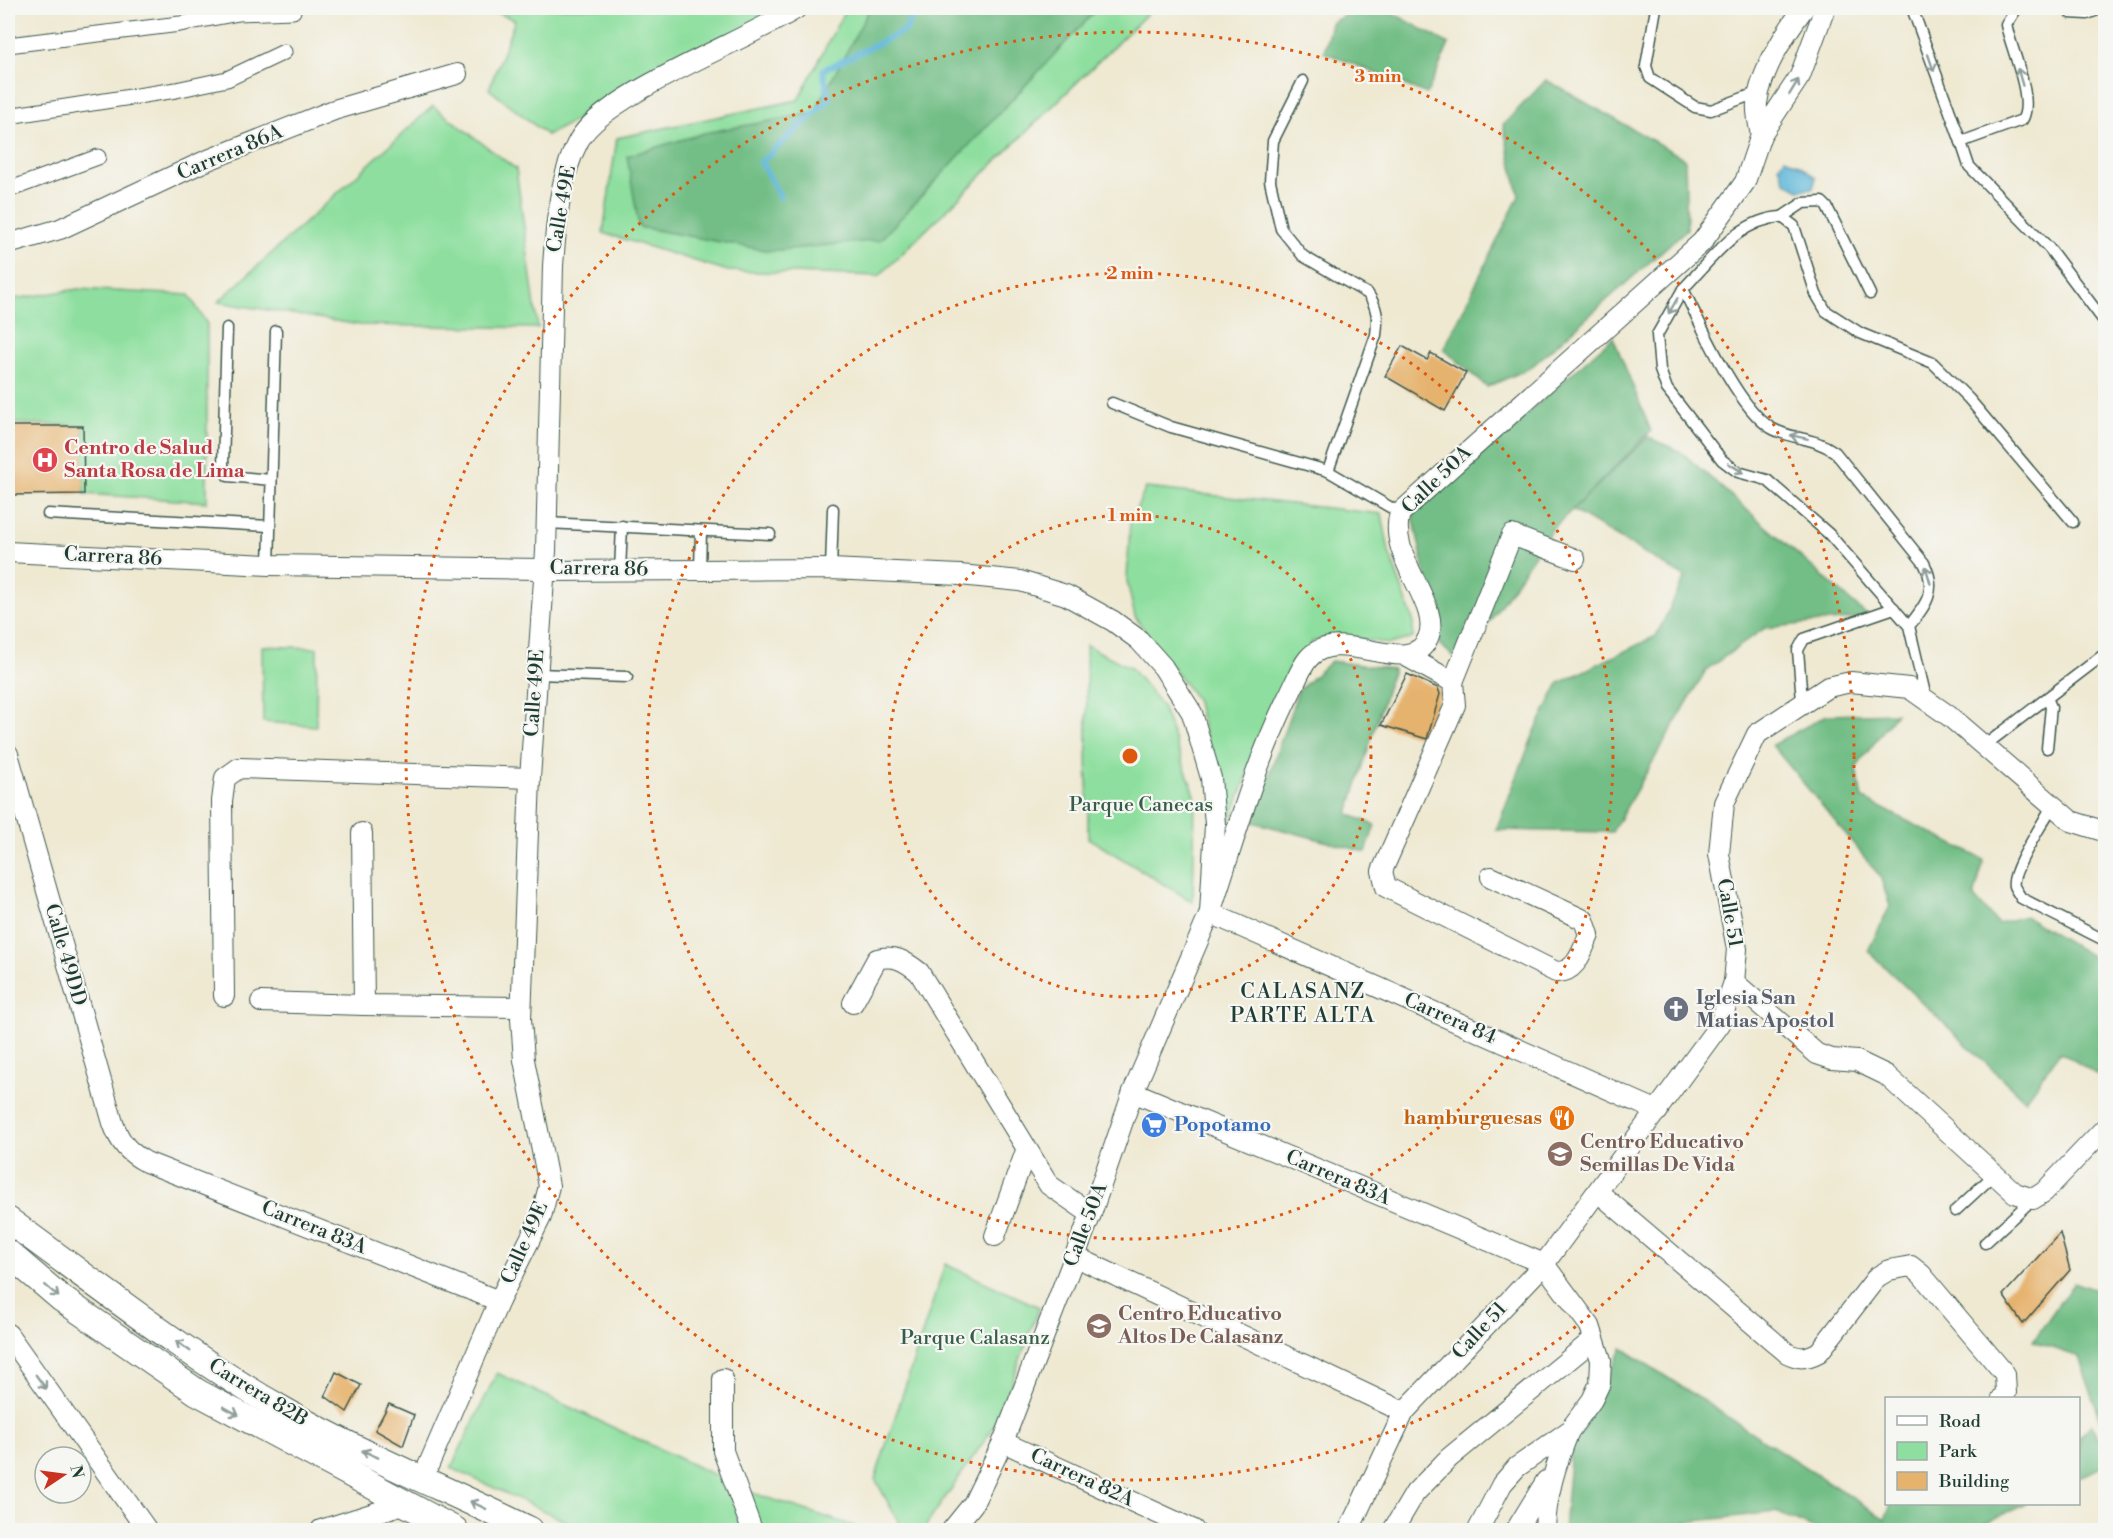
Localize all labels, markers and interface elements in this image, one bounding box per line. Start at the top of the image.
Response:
one-way arrow [1927,53,1938,72]
text: 3 min [1355,65,1401,88]
one-way arrow [2014,68,2025,87]
one-way arrow [1788,79,1800,96]
street label: Carrera 86A [173,119,288,186]
street label: Calle 49E [542,164,582,254]
text: 2 min [1106,262,1154,285]
one-way arrow [1667,297,1679,314]
one-way arrow [1790,431,1809,442]
place label: Centro de Salud Santa Rosa de Lima [64,436,245,484]
street label: Calle 50A [1397,440,1478,520]
hospital icon: Centro de Salud Santa Rosa de Lima [30,445,60,475]
one-way arrow [1727,462,1744,475]
text: 1 min [1108,504,1152,527]
street label: Carrera 86 [63,542,163,572]
street label: Carrera 86 [549,556,649,582]
one-way arrow [1922,566,1933,585]
street label: Calle 49E [519,648,551,738]
centre of rings [1120,746,1140,766]
park label: Parque Canecas [1069,793,1213,818]
street label: Calle 51 [1711,877,1747,950]
street label: Calle 49DD [39,901,91,1009]
district label: CALASANZ PARTE ALTA [1230,979,1376,1029]
place label: Iglesia San Matias Apostol [1696,986,1835,1034]
street label: Carrera 84 [1400,987,1500,1051]
church icon: Iglesia San Matias Apostol [1661,994,1691,1024]
restaurant icon: hamburguesas [1547,1103,1577,1133]
place label: hamburguesas [1404,1106,1542,1131]
supermarket icon: Popotamo [1139,1110,1169,1140]
place label: Popotamo [1174,1113,1271,1138]
place label: Centro Educativo Semillas De Vida [1580,1130,1744,1178]
school or university icon: Centro Educativo Semillas De Vida [1545,1139,1575,1169]
street label: Carrera 83A [1282,1145,1395,1212]
street label: Calle 50A [1059,1178,1114,1271]
street label: Carrera 83A [258,1196,371,1261]
street label: Calle 49E [496,1198,554,1288]
one-way arrow [44,1284,60,1297]
street label: Calle 51 [1447,1297,1513,1365]
place label: Centro Educativo Altos De Calasanz [1117,1302,1283,1350]
school or university icon: Centro Educativo Altos De Calasanz [1084,1311,1114,1341]
park label: Parque Calasanz [900,1326,1050,1351]
one-way arrow [175,1340,191,1352]
street label: Carrera 82B [204,1353,312,1433]
one-way arrow [35,1374,47,1390]
legend [1885,1397,2080,1505]
one-way arrow [222,1405,239,1417]
text: Road [1939,1410,1982,1433]
text: Park [1939,1440,1978,1463]
street label: Carrera 82A [1026,1443,1139,1513]
north arrow [33,1445,93,1505]
one-way arrow [361,1448,379,1459]
text: N [65,1463,88,1481]
text: Building [1938,1470,2010,1493]
one-way arrow [469,1498,487,1510]

